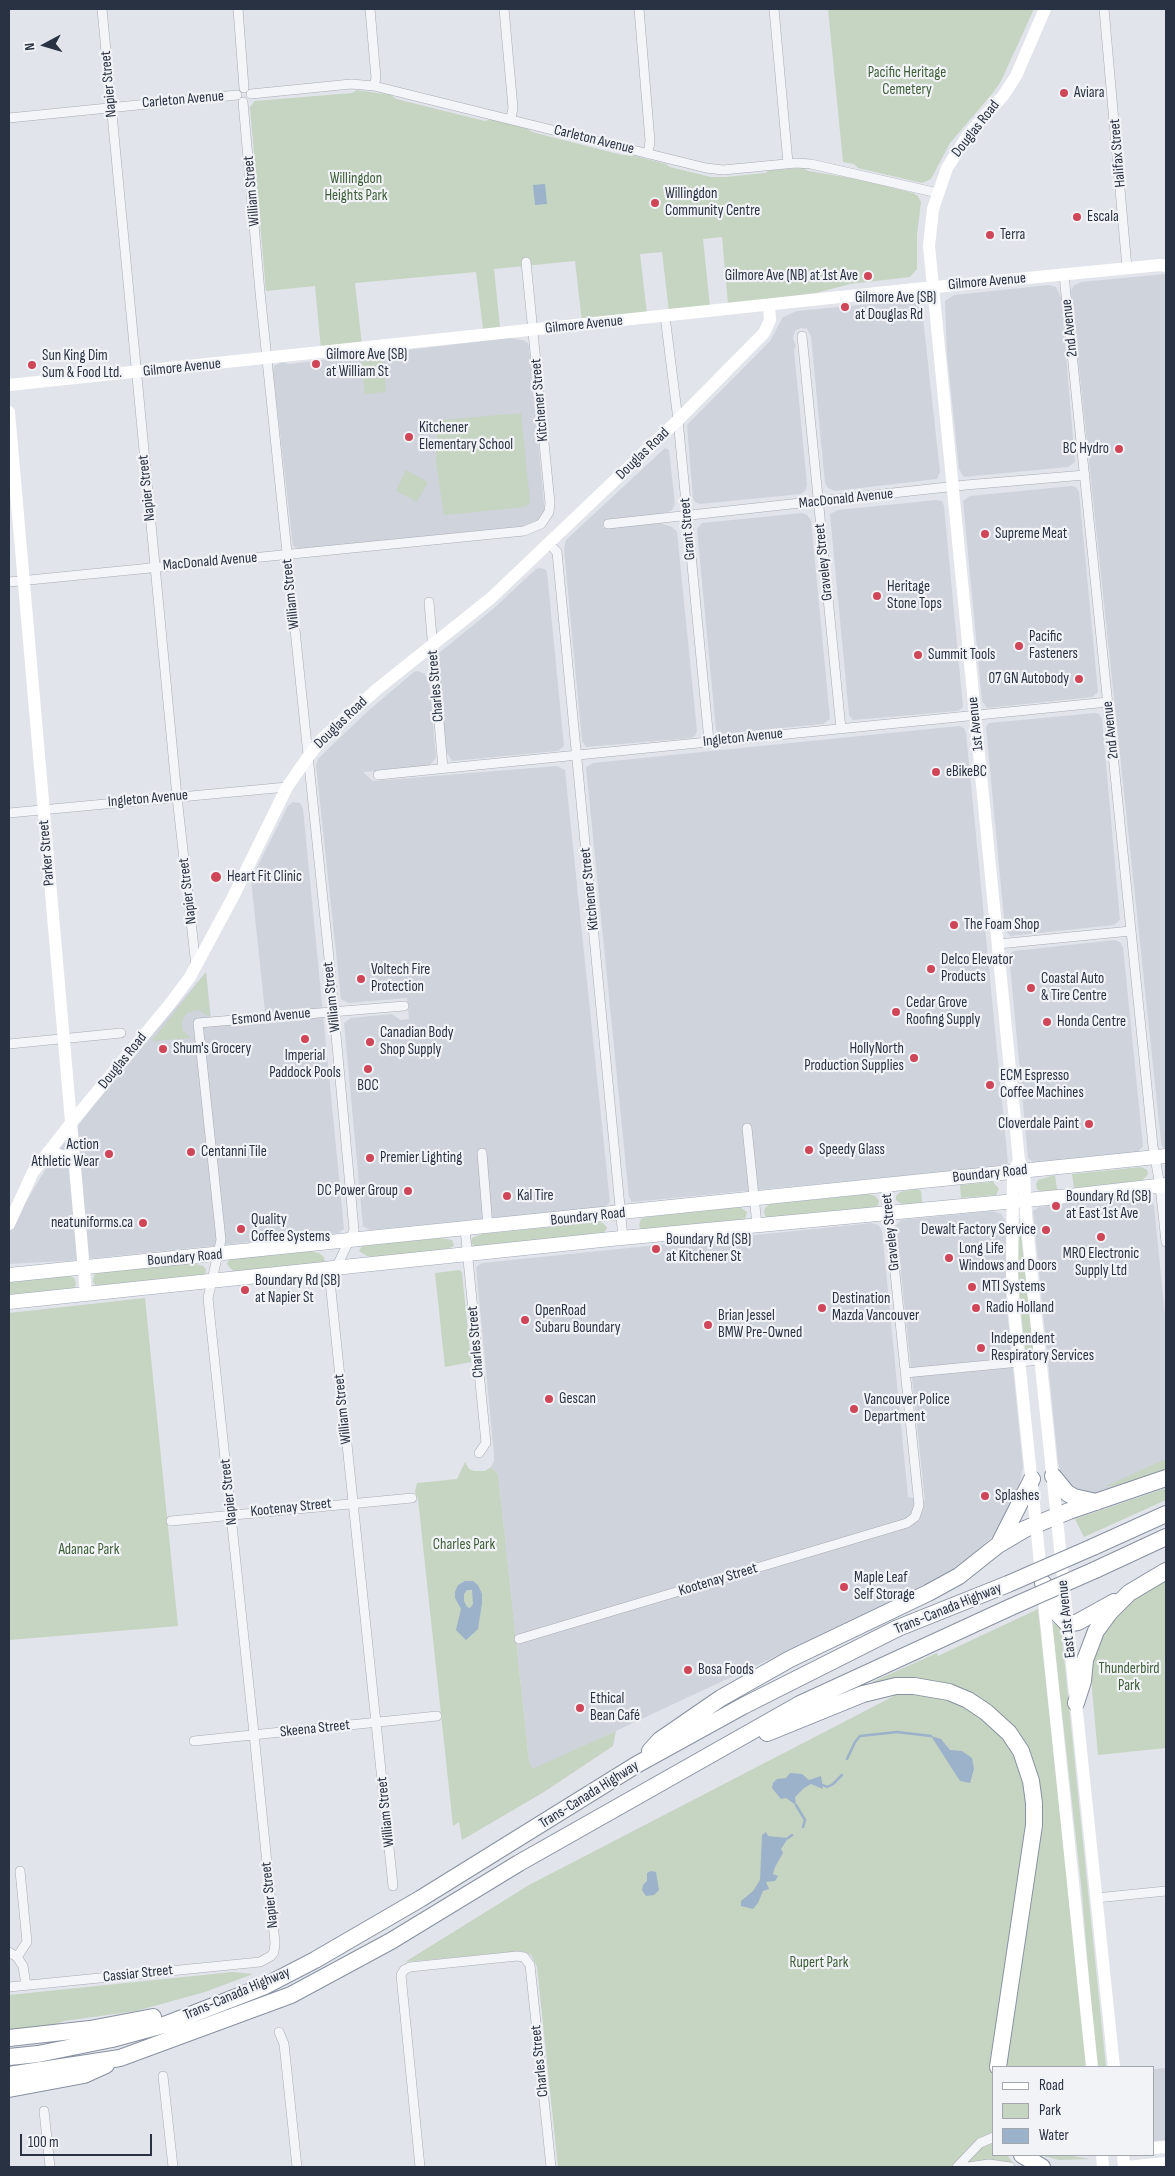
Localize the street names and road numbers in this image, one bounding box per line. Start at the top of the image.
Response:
street label: Napier Street [97,50,121,118]
street label: Carleton Avenue [141,87,225,113]
street label: Douglas Road [948,97,1004,161]
street label: Halifax Street [1106,118,1130,188]
street label: Carleton Avenue [552,121,636,159]
street label: William Street [240,155,264,227]
street label: Gilmore Avenue [947,270,1027,294]
street label: 2nd Avenue [1058,298,1082,358]
street label: Gilmore Avenue [544,312,624,338]
street label: Gilmore Avenue [142,355,222,381]
street label: Kitchener Street [527,358,553,442]
street label: Douglas Road [613,424,673,484]
street label: Napier Street [135,454,159,522]
street label: MacDonald Avenue [798,485,894,513]
street label: Grant Street [676,497,700,561]
street label: Graveley Street [811,523,837,601]
street label: MacDonald Avenue [162,549,258,575]
street label: William Street [278,558,304,630]
street label: Charles Street [424,649,448,723]
street label: Douglas Road [311,693,371,753]
street label: 1st Avenue [964,696,988,752]
street label: 2nd Avenue [1099,700,1123,760]
street label: Ingleton Avenue [702,725,784,751]
street label: Ingleton Avenue [107,787,189,811]
street label: Parker Street [35,819,59,887]
street label: Kitchener Street [577,847,603,931]
street label: Napier Street [175,857,201,925]
street label: William Street [319,961,345,1033]
street label: Esmond Avenue [231,1005,311,1029]
street label: Douglas Road [95,1029,151,1093]
street label: Boundary Road [952,1161,1028,1187]
street label: Graveley Street [878,1193,904,1271]
street label: Boundary Road [550,1204,626,1230]
street label: Boundary Road [147,1246,223,1270]
street label: Charles Street [464,1305,488,1379]
street label: William Street [330,1373,356,1445]
street label: Napier Street [217,1458,241,1526]
street label: Kootenay Street [250,1495,332,1521]
street label: Kootenay Street [676,1559,760,1601]
street label: Trans-Canada Highway [892,1579,1004,1639]
street label: East 1st Avenue [1054,1579,1080,1659]
street label: Skeena Street [279,1716,351,1742]
street label: Trans-Canada Highway [536,1757,642,1833]
street label: William Street [373,1776,399,1848]
street label: Napier Street [258,1861,282,1929]
street label: Cassiar Street [102,1961,174,1987]
street label: Trans-Canada Highway [181,1963,293,2025]
street label: Charles Street [527,2024,553,2098]

